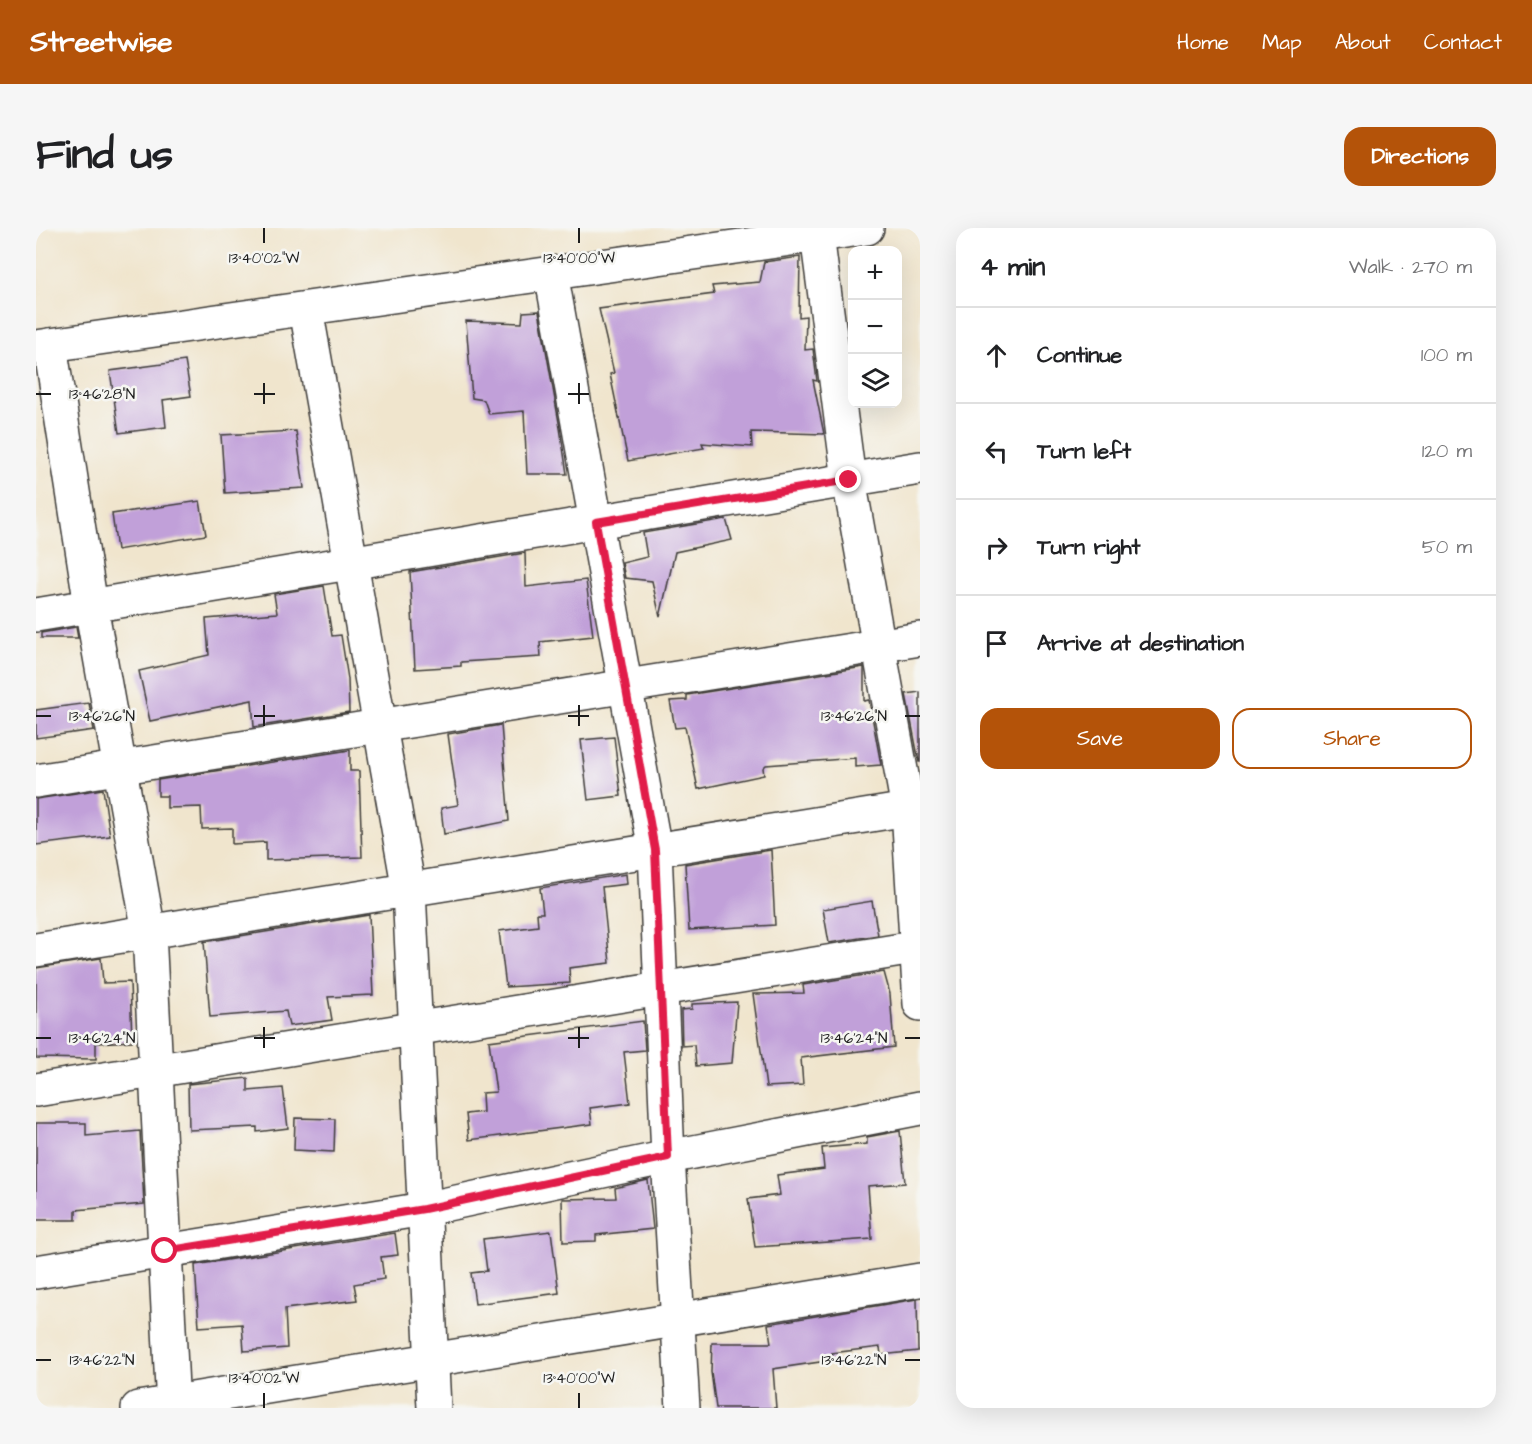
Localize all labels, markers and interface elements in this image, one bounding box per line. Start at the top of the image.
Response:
text: Streetwise [30,23,172,62]
text: Home [1177,28,1229,57]
text: Map [1262,28,1302,57]
text: About [1335,28,1391,57]
text: Contact [1424,28,1502,57]
text: Find us [36,127,173,185]
button: Directions [1344,127,1496,186]
map controls [848,246,902,408]
button: + [848,246,902,300]
text: 13°40'02"W [229,248,299,269]
text: 13°40'00"W [543,248,615,269]
text: 4 min [980,249,1045,285]
text: Walk · 270 m [1349,253,1472,281]
button: − [848,300,902,354]
icon: ahead [980,339,1013,372]
text: Continue [1037,340,1122,371]
text: 100 m [1421,341,1472,369]
button: layers [848,354,902,408]
text: 13°46'28"N [69,384,135,405]
icon: left [980,435,1013,468]
text: Turn left [1037,436,1131,467]
text: 120 m [1422,437,1472,465]
route end [835,466,861,492]
icon: right [980,531,1013,564]
text: Turn right [1037,532,1140,563]
text: 50 m [1422,533,1472,561]
icon: arrive [980,627,1013,660]
text: Arrive at destination [1037,628,1244,659]
text: 13°46'26"N [69,706,135,727]
text: 13°46'26"N [821,706,887,727]
button: Save [980,708,1220,769]
button: Share [1232,708,1472,769]
text: 13°46'24"N [69,1028,135,1049]
text: 13°46'24"N [821,1028,887,1049]
route start [151,1237,177,1263]
text: 13°46'22"N [69,1350,135,1371]
text: 13°46'22"N [821,1350,887,1371]
text: 13°40'02"W [229,1368,299,1389]
text: 13°40'00"W [543,1368,615,1389]

